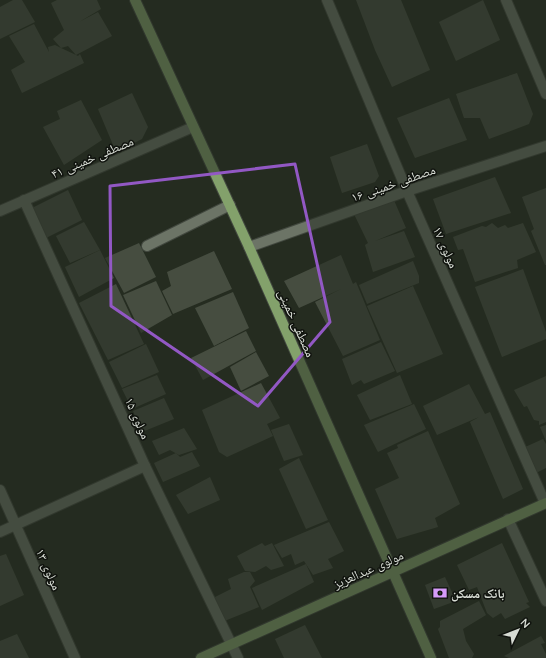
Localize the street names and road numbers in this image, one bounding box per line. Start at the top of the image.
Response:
street label: مصطفی خمینی ۴۱ [48,132,136,182]
street label: مصطفی خمینی ۱۶ [349,161,438,206]
street label: مولوی ۱۷ [429,224,462,271]
street label: مصطفی خمینی [274,287,319,360]
street label: مولوی ۱۵ [121,395,154,442]
street label: مولوی ۱۳ [32,546,65,593]
street label: مولوی عبدالعزیز [330,546,406,593]

